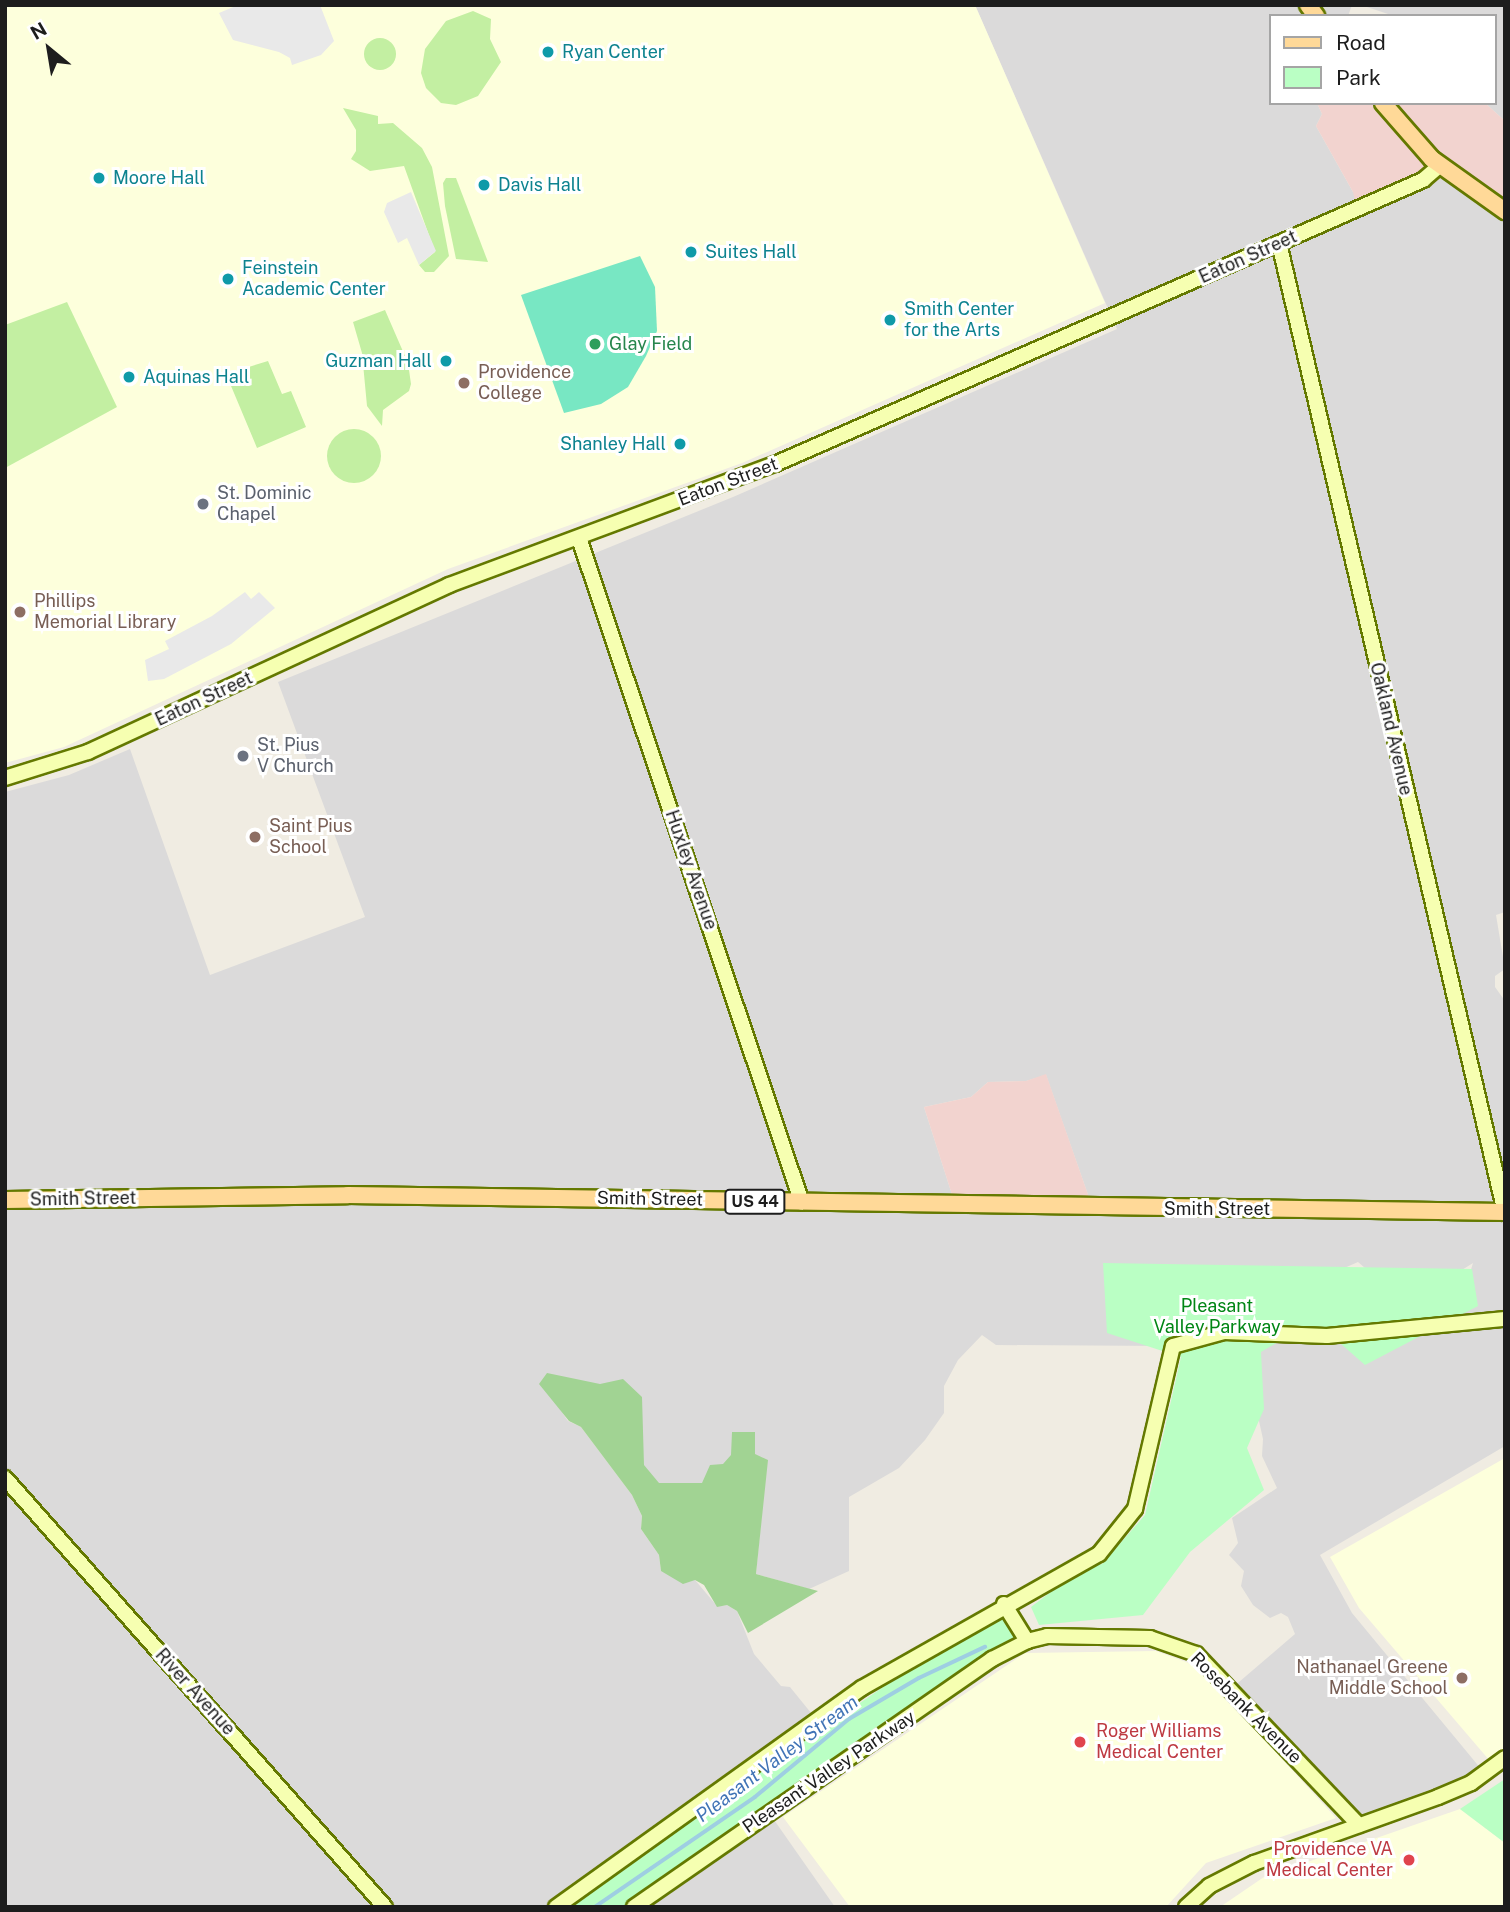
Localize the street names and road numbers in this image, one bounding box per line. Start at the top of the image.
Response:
street label: Eaton Street [1196,226,1300,288]
street label: Eaton Street [675,453,781,511]
street label: Oakland Avenue [1365,660,1417,798]
street label: Eaton Street [152,667,256,731]
street label: Huxley Avenue [660,807,722,933]
street label: Smith Street [30,1187,136,1211]
street label: Smith Street [597,1187,703,1211]
road number: US 44 [724,1190,786,1214]
street label: Smith Street [1164,1198,1270,1220]
street label: River Avenue [151,1644,239,1740]
street label: Rosebank Avenue [1186,1648,1306,1768]
street label: Pleasant Valley Parkway [738,1706,920,1838]

